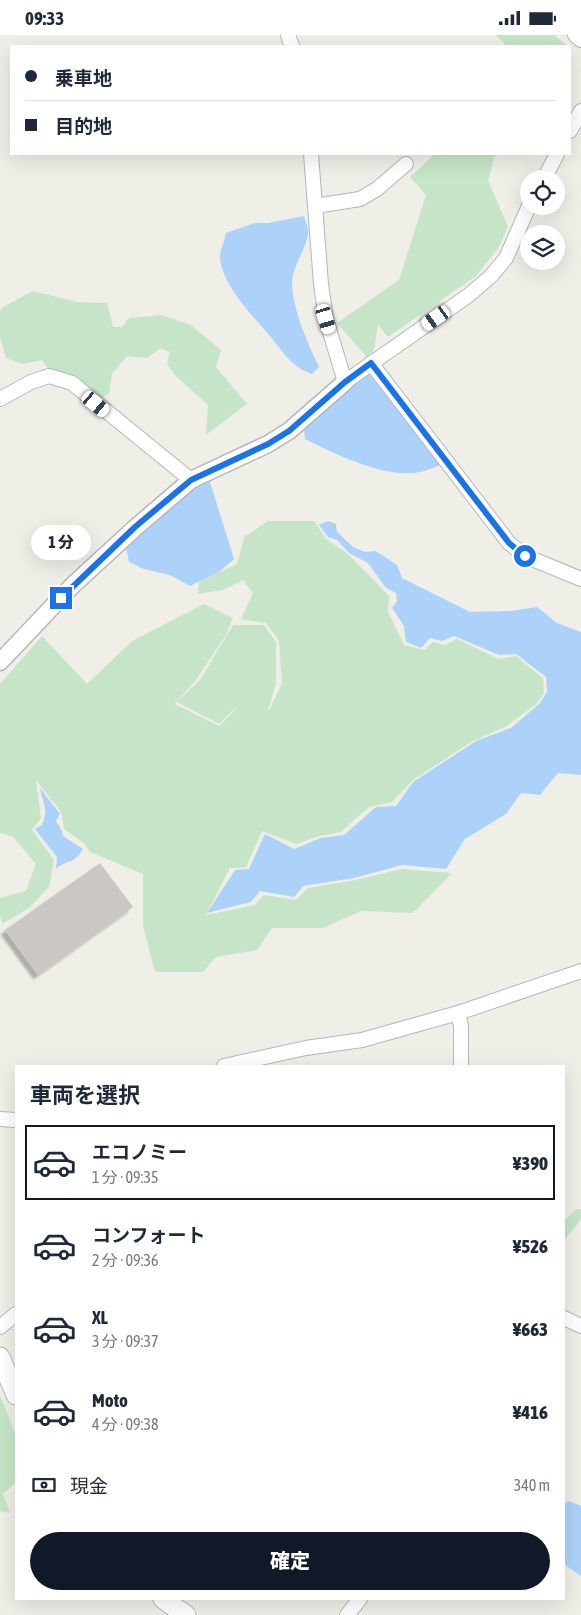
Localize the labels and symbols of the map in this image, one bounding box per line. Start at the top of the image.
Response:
car [314,302,337,336]
car [419,303,452,333]
car [79,389,112,419]
callout: 1 分 [31,525,91,561]
route start [514,545,536,567]
route end [50,587,72,609]

